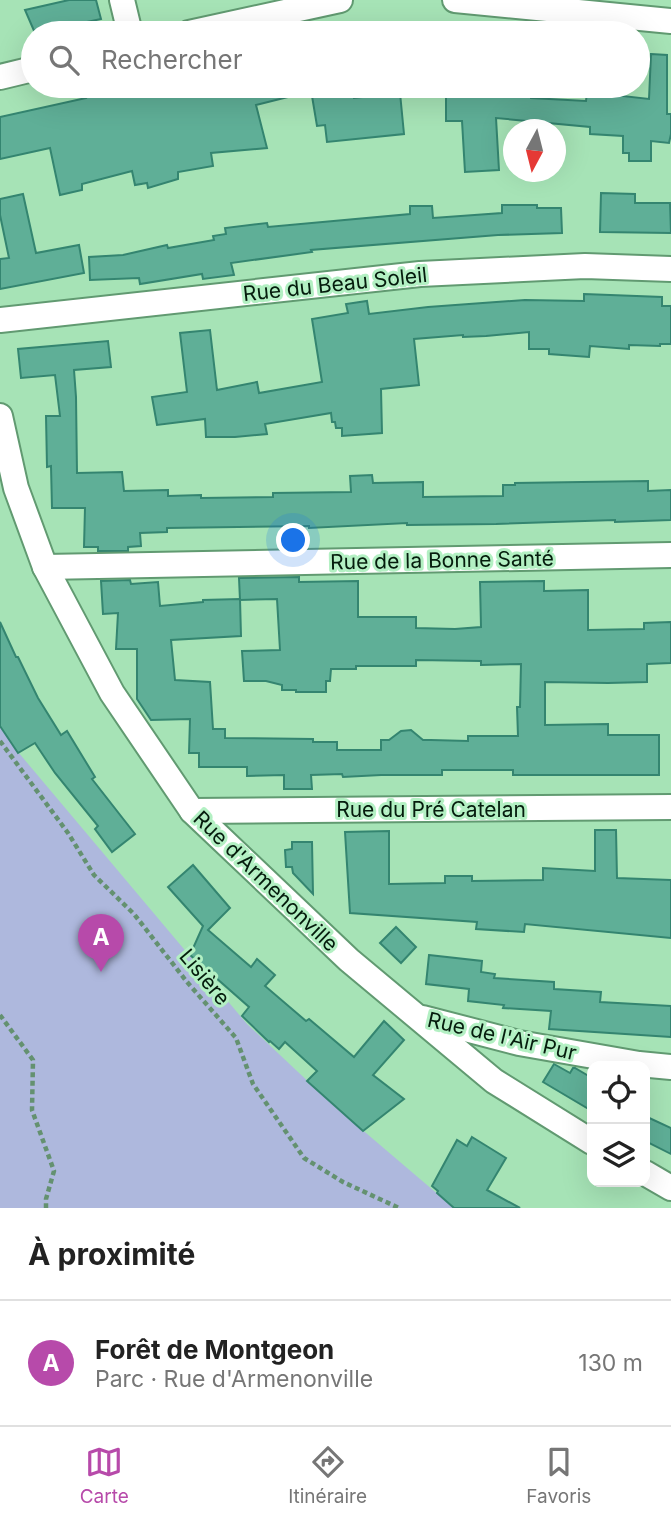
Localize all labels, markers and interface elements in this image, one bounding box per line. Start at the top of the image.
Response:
search box [21,21,650,98]
icon: search [45,41,83,79]
text: Rechercher [101,44,242,75]
north arrow [503,119,566,182]
street label: Rue du Beau Soleil [242,262,428,306]
your location [276,523,310,557]
street label: Rue de la Bonne Santé [330,546,554,574]
street label: Rue du Pré Catelan [336,797,526,822]
street label: Rue d'Armenonville [188,806,344,956]
pin: A [78,914,124,972]
street label: Lisière [174,944,236,1010]
street label: Rue de l'Air Pur [425,1007,579,1065]
map controls [587,1061,650,1187]
button: locate [587,1061,650,1124]
button: layers [587,1124,650,1187]
text: À proximité [28,1236,195,1272]
text: Forêt de Montgeon [95,1334,334,1365]
text: A [42,1349,60,1377]
text: 130 m [578,1349,643,1377]
text: Parc · Rue d'Armenonville [95,1365,373,1393]
tab: Carte [80,1443,129,1508]
tab: Itinéraire [288,1443,367,1508]
tab: Favoris [526,1443,591,1508]

